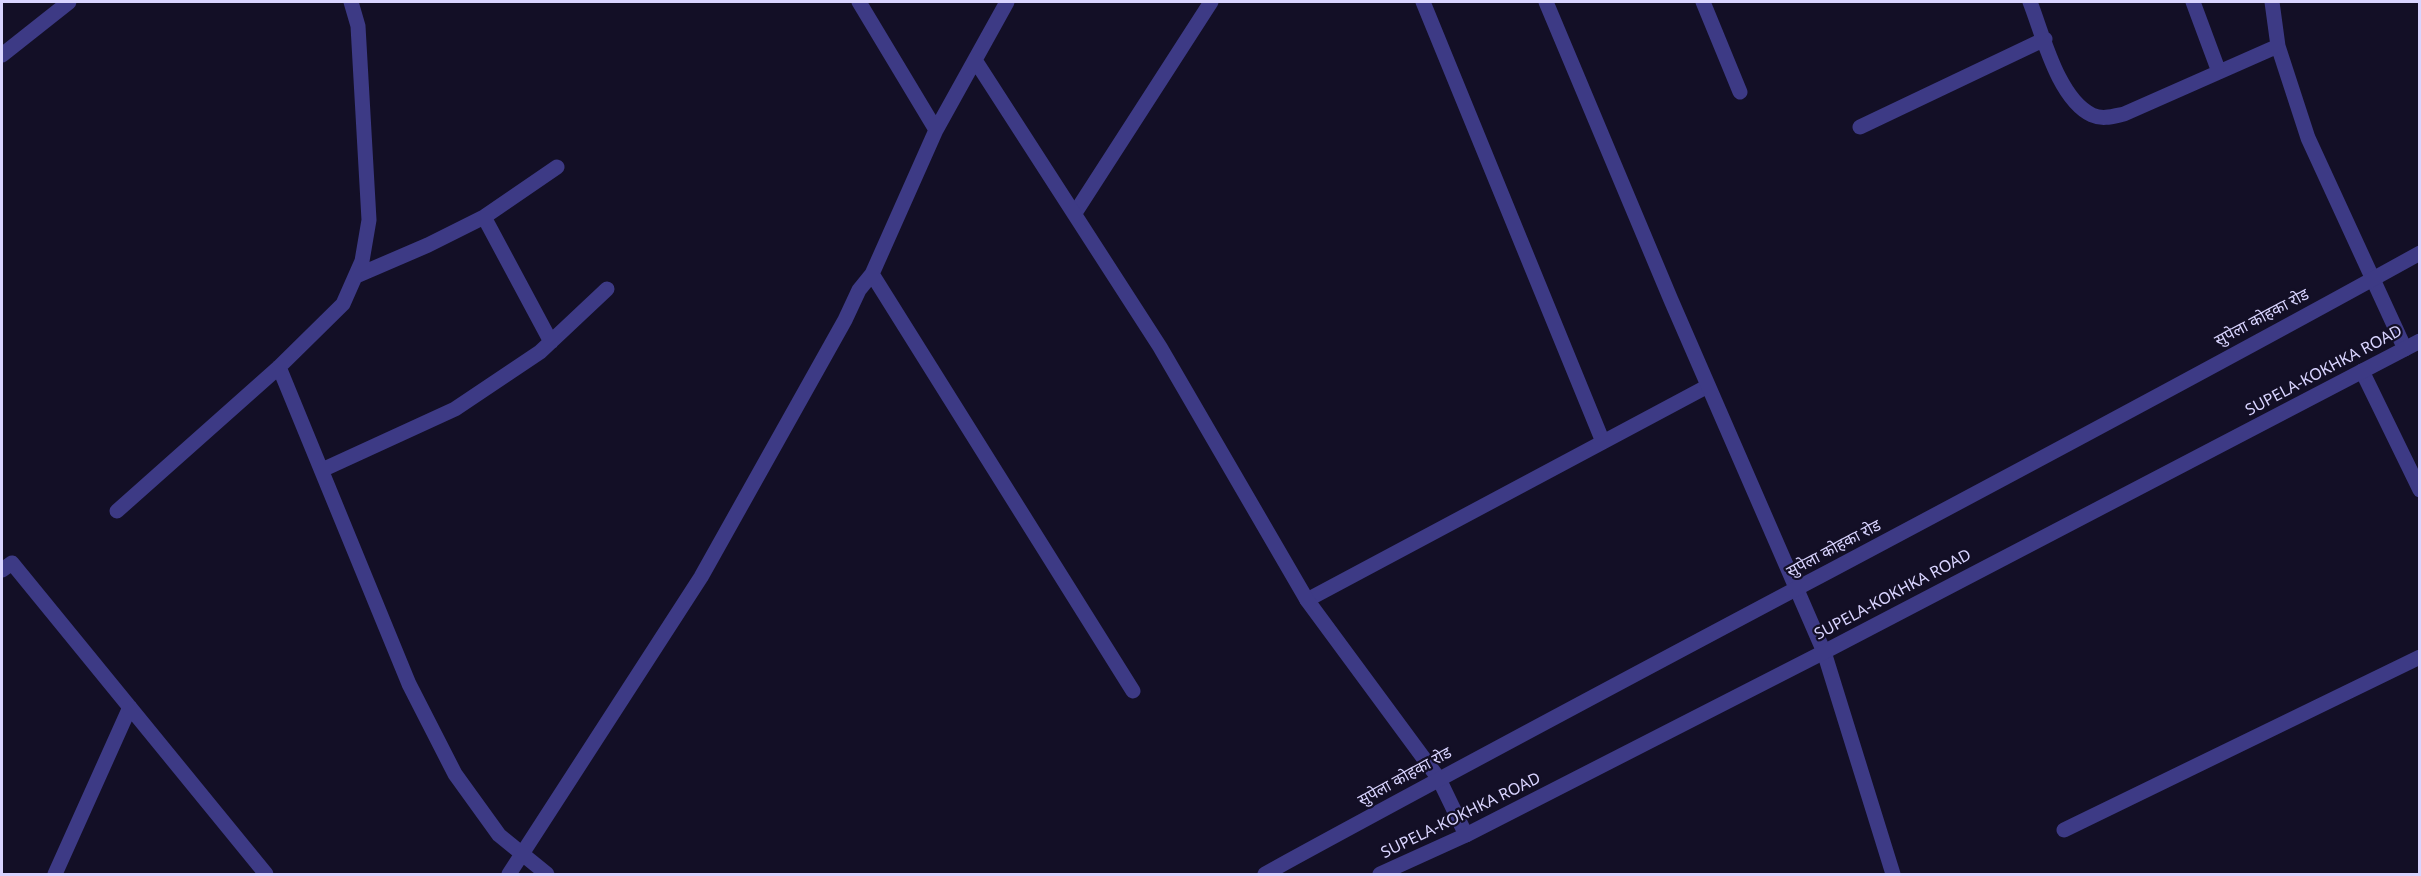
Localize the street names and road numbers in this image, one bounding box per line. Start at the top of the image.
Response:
street label: सुपेला कोहका रोड [2212,285,2312,351]
street label: SUPELA-KOKHKA ROAD [2242,321,2406,421]
street label: सुपेला कोहका रोड [1784,516,1884,582]
street label: SUPELA-KOKHKA ROAD [1811,545,1975,645]
street label: सुपेला कोहका रोड [1355,743,1455,811]
street label: SUPELA-KOKHKA ROAD [1378,769,1544,863]

